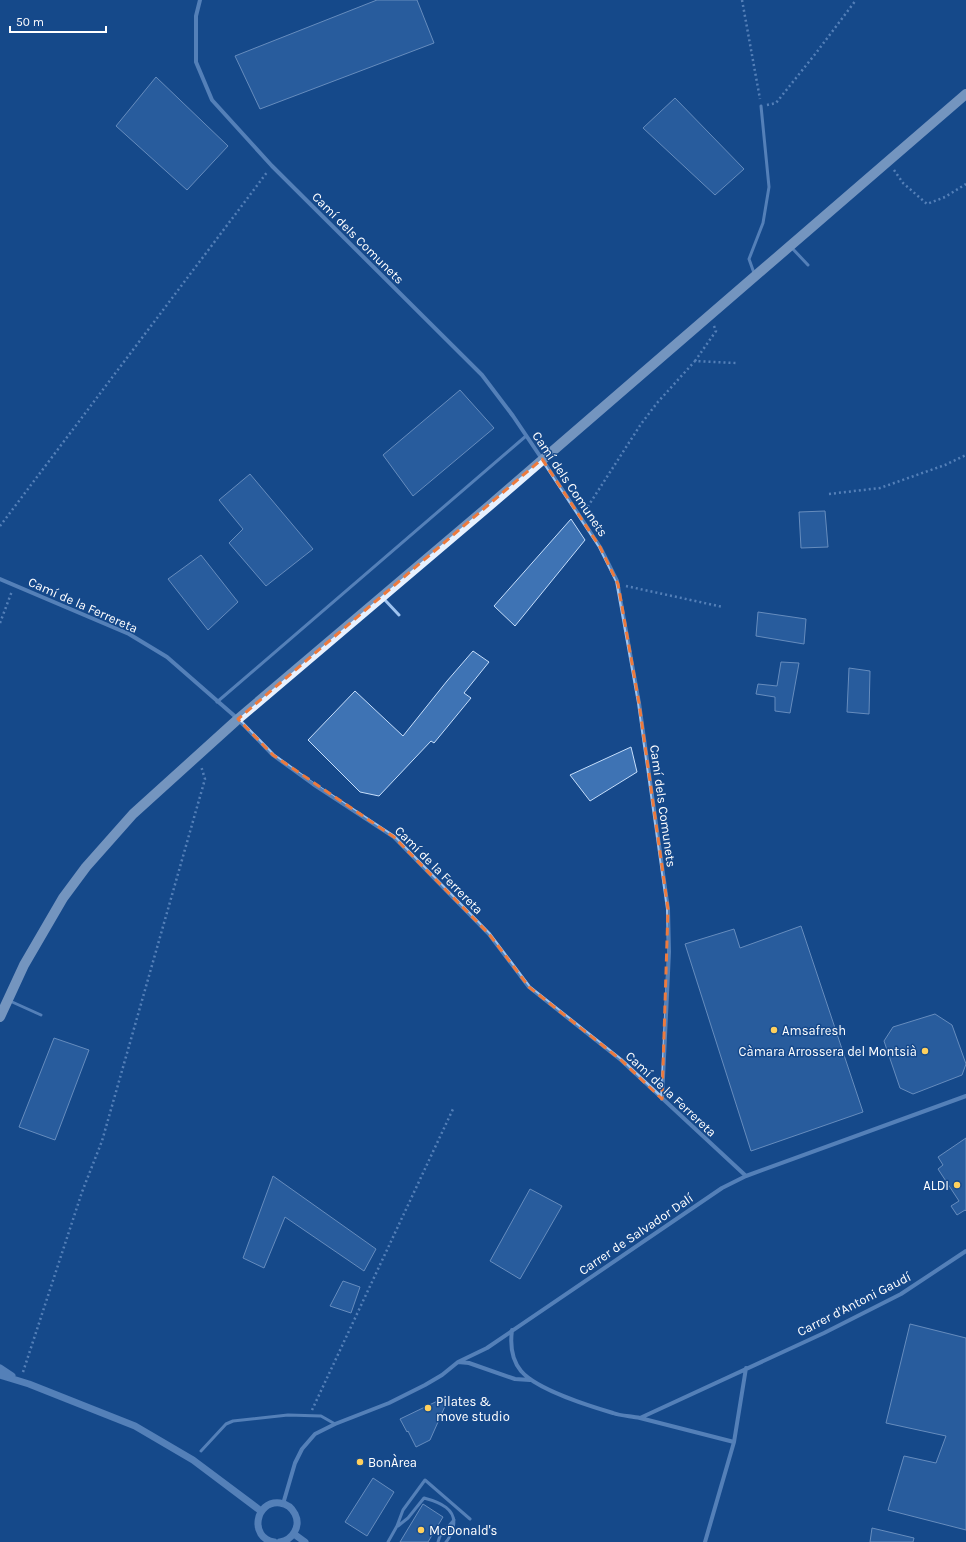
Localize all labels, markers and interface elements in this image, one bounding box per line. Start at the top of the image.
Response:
scale bar [10,8,106,34]
text: 50 m [16,15,44,29]
street label: Camí dels Comunets [309,189,407,287]
street label: Camí dels Comunets [529,429,611,540]
street label: Camí de la Ferrereta [26,574,140,636]
street label: Camí dels Comunets [647,744,679,868]
street label: Camí de la Ferrereta [392,823,486,917]
place label: Amsafresh [782,1023,846,1038]
marker: Amsafresh [769,1025,779,1035]
place label: Càmara Arrossera del Montsià [739,1044,917,1059]
marker: Càmara Arrossera del Montsià [920,1046,930,1056]
street label: Camí de la Ferrereta [623,1048,719,1140]
place label: ALDI [923,1178,949,1193]
marker: ALDI [952,1180,962,1190]
street label: Carrer de Salvador Dalí [576,1190,696,1278]
street label: Carrer d'Antoni Gaudí [795,1269,913,1339]
place label: Pilates & move studio [436,1394,510,1424]
marker: Pilates & move studio [423,1403,433,1413]
place label: BonÀrea [368,1453,417,1470]
marker: BonÀrea [355,1457,365,1467]
place label: McDonald's [429,1523,498,1538]
marker: McDonald's [416,1525,426,1535]

